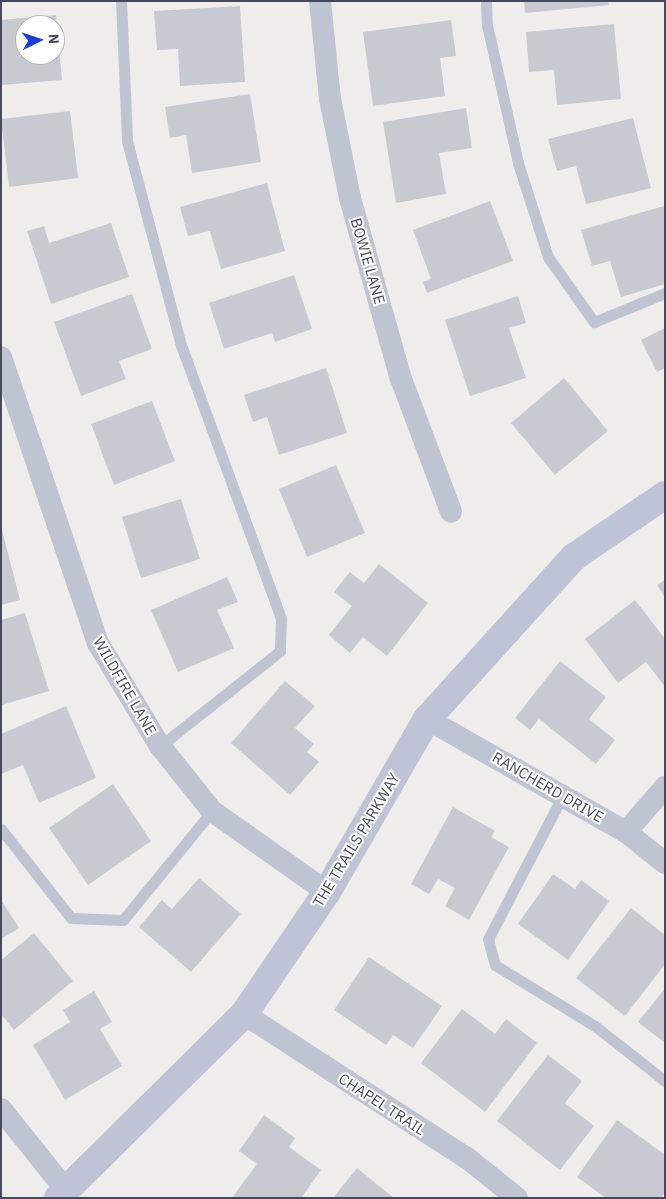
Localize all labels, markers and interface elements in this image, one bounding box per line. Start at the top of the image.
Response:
north arrow [15,15,65,65]
text: N [45,33,63,45]
street label: BOWIE LANE [347,216,389,306]
street label: WILDFIRE LANE [90,634,160,738]
street label: RANCHERD DRIVE [489,748,607,826]
street label: THE TRAILS PARKWAY [309,770,403,910]
street label: CHAPEL TRAIL [335,1069,429,1139]

